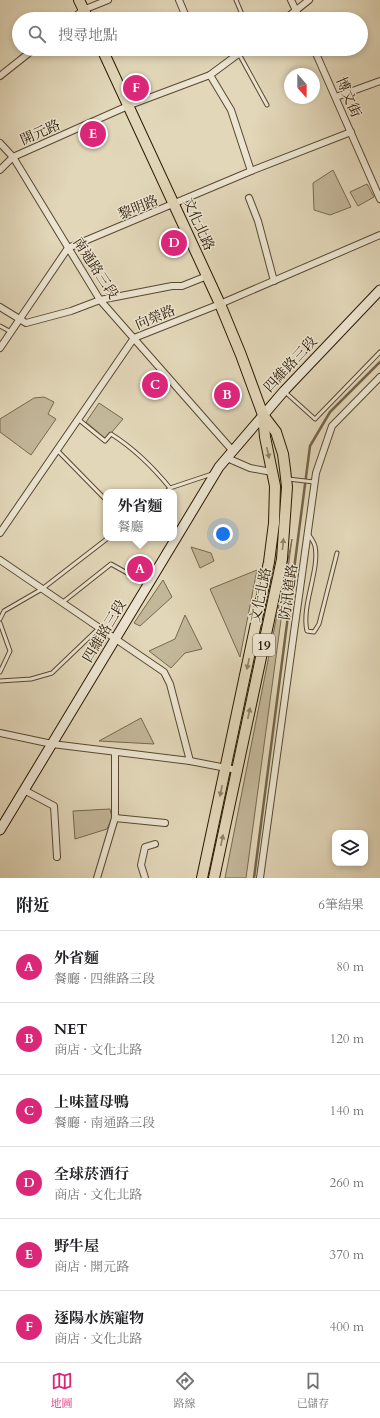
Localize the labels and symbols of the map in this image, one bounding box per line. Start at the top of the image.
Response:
north arrow [284,68,320,104]
pin: F [123,73,149,103]
street label: 博文街 [332,74,365,120]
street label: 開元路 [17,115,63,150]
pin: E [80,119,106,149]
street label: 黎明路 [115,191,161,224]
street label: 文化北路 [178,195,219,254]
pin: D [161,228,187,258]
street label: 南通路三段 [69,234,123,303]
street label: 向榮路 [132,301,178,334]
street label: 四維路三段 [260,332,321,396]
pin: C [142,370,168,400]
pin: B [214,380,240,410]
one-way arrow [266,447,272,459]
your location [213,524,233,544]
one-way arrow [280,538,287,550]
pin: A [127,554,153,584]
street label: 防汛道路 [275,563,302,621]
street label: 文化北路 [245,566,276,624]
street label: 四維路三段 [78,596,131,666]
road number: 19 [253,634,275,656]
one-way arrow [244,658,250,670]
one-way arrow [246,707,252,719]
one-way arrow [217,785,223,797]
one-way arrow [219,834,225,846]

